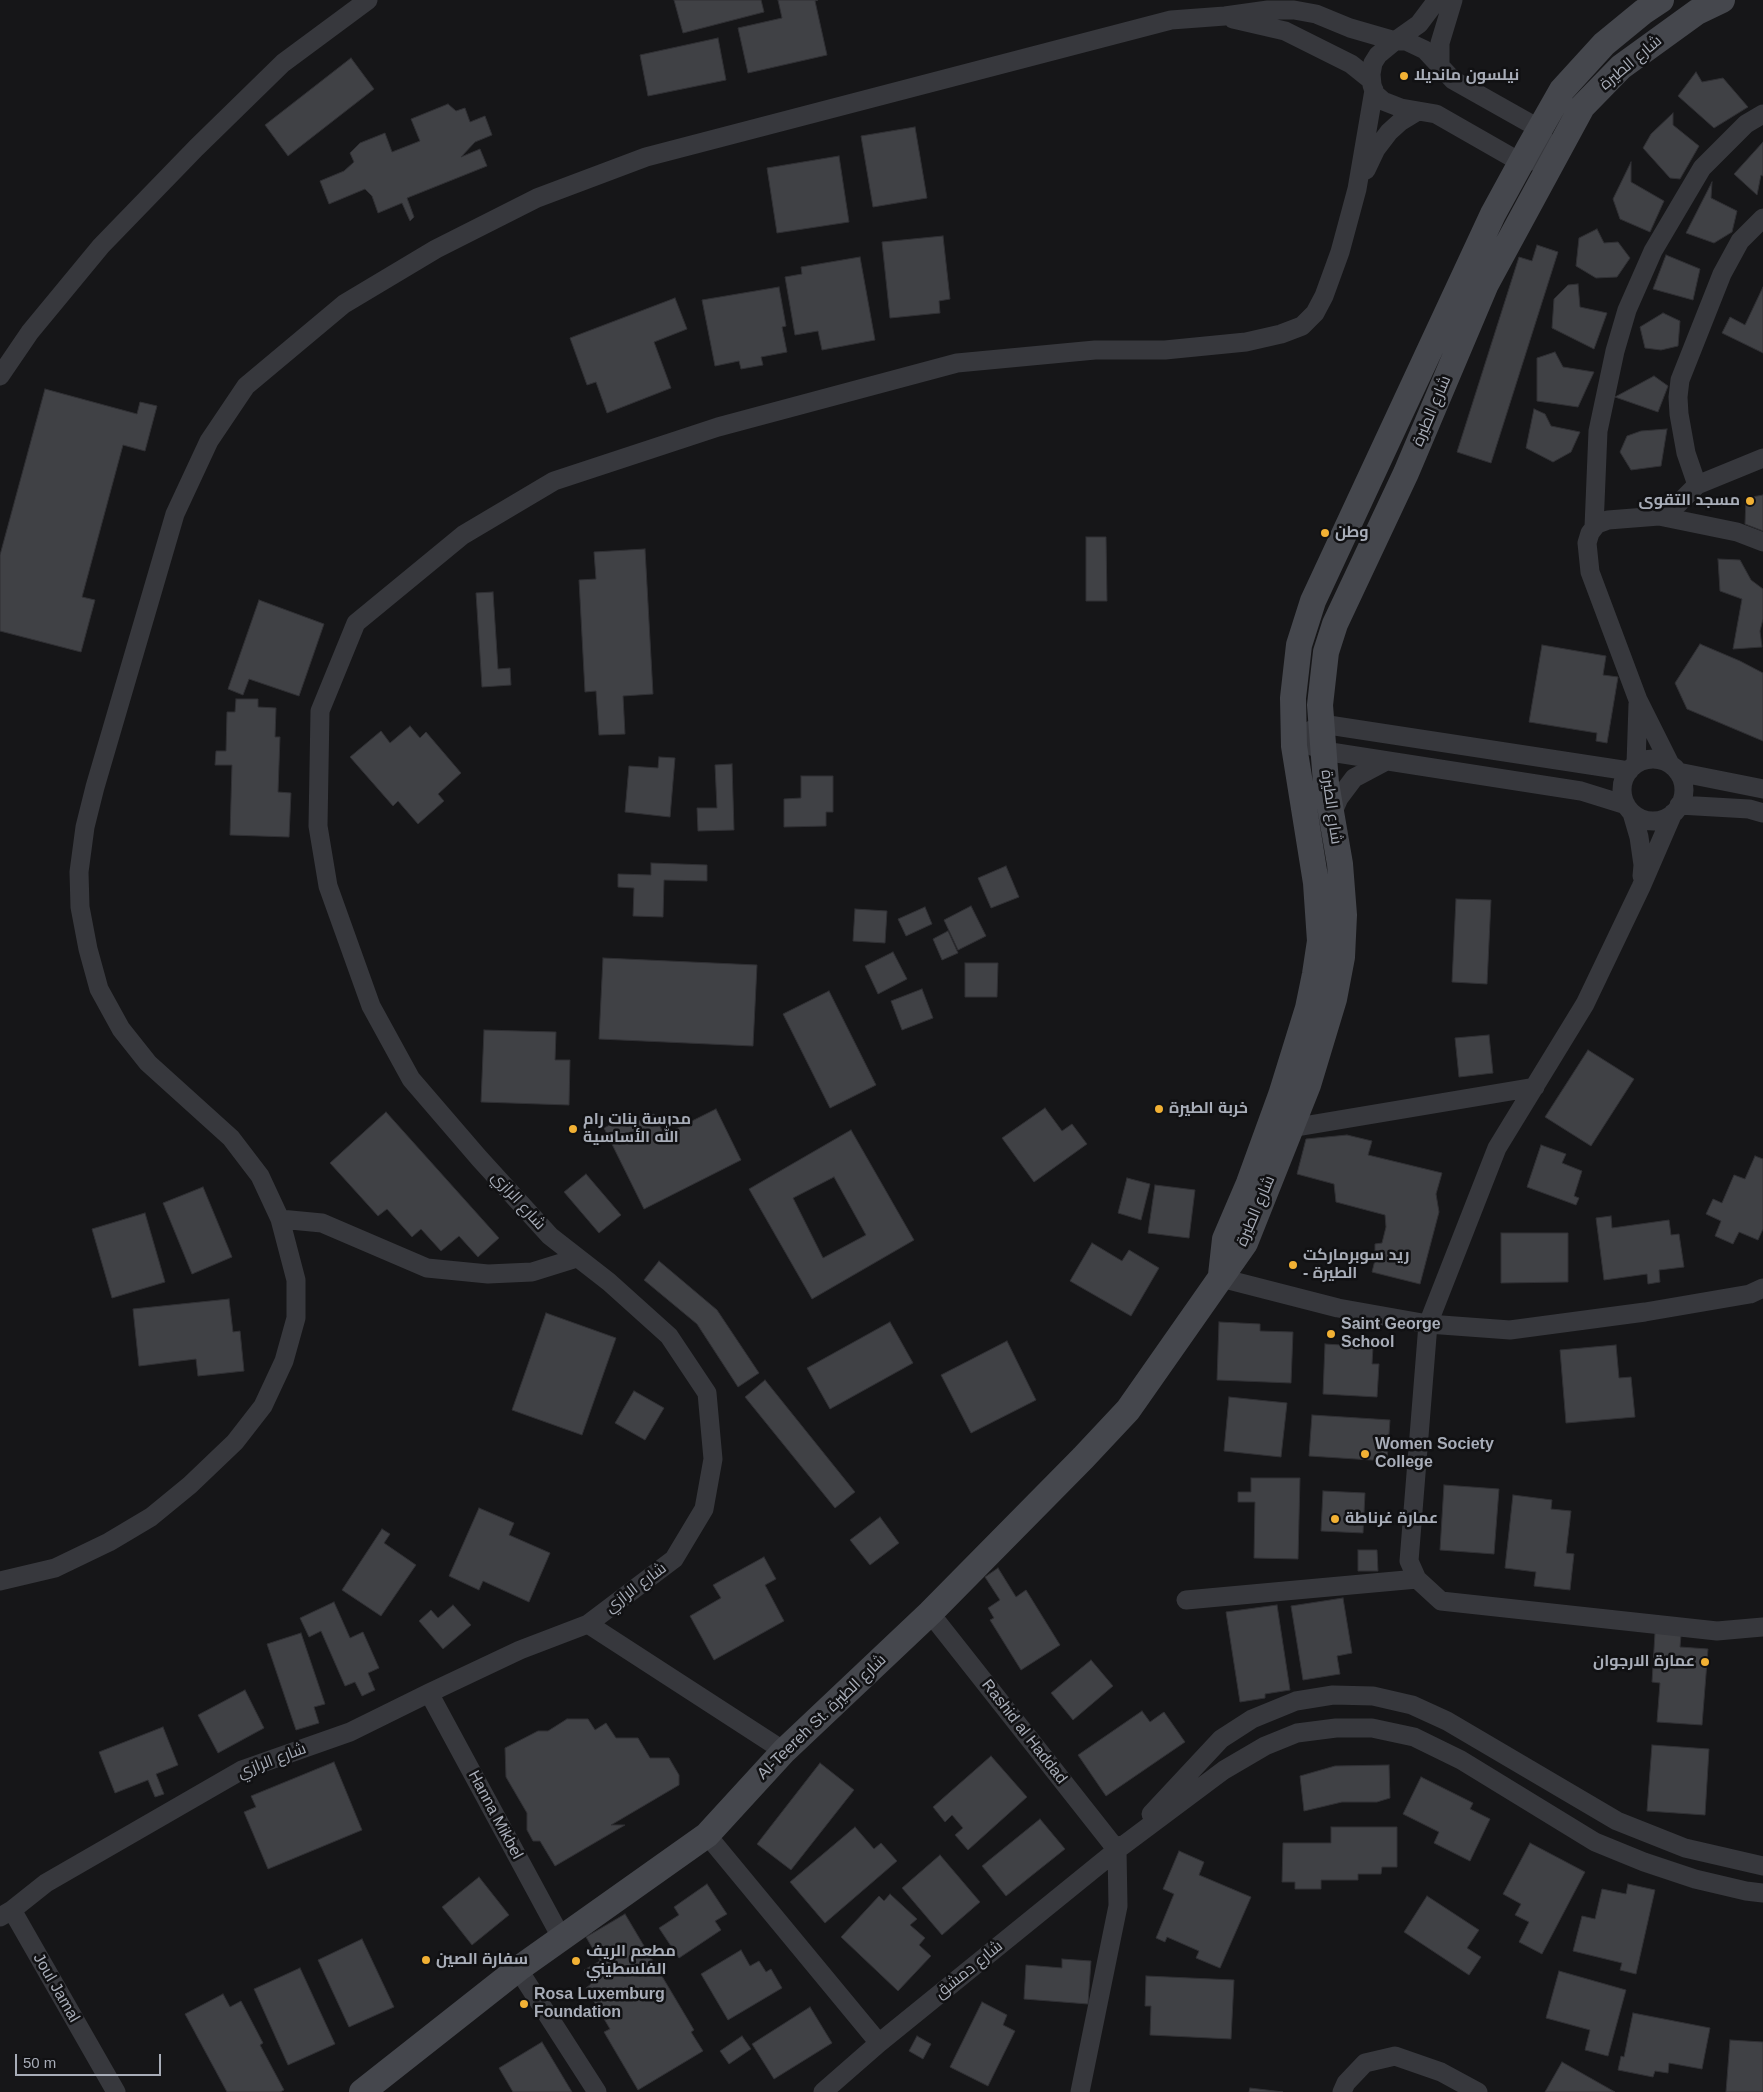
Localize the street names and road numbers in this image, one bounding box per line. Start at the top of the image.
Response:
street label: شارع الطيرة [1596,32,1666,94]
street label: شارع الطيرة [1409,373,1455,449]
street label: شارع الطيرة [1316,769,1346,845]
street label: شارع الرازي [487,1168,549,1234]
street label: شارع الطيرة [1233,1173,1279,1249]
street label: شارع الرازي [602,1559,670,1617]
street label: Al-Teereh St. شارع الطيرة [754,1650,890,1784]
street label: Rashid al Haddad [977,1676,1071,1788]
street label: شارع الرازي [235,1739,309,1783]
street label: Hanna Mikbel [464,1767,526,1863]
street label: شارع دمشق [931,1937,1007,2003]
street label: Joul Jamal [29,1950,83,2026]

